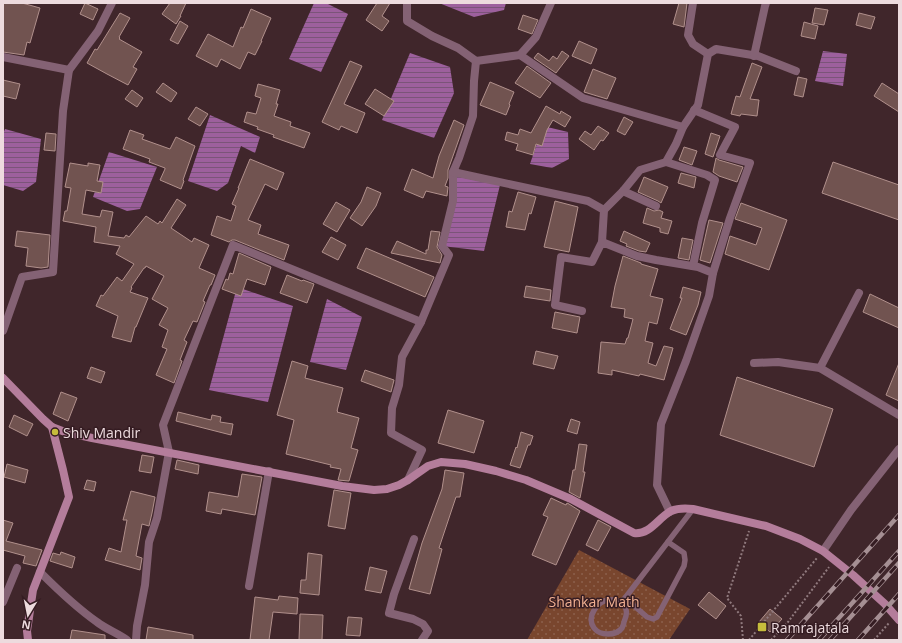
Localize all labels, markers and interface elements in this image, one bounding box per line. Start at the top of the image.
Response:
place label: Shiv Mandir [63,423,140,442]
marker: Shiv Mandir [50,427,60,437]
park label: Shankar Math [548,592,640,611]
north arrow [8,595,48,635]
text: N [20,617,32,634]
place label: Ramrajatala [771,618,849,637]
marker: Ramrajatala [756,621,768,633]

